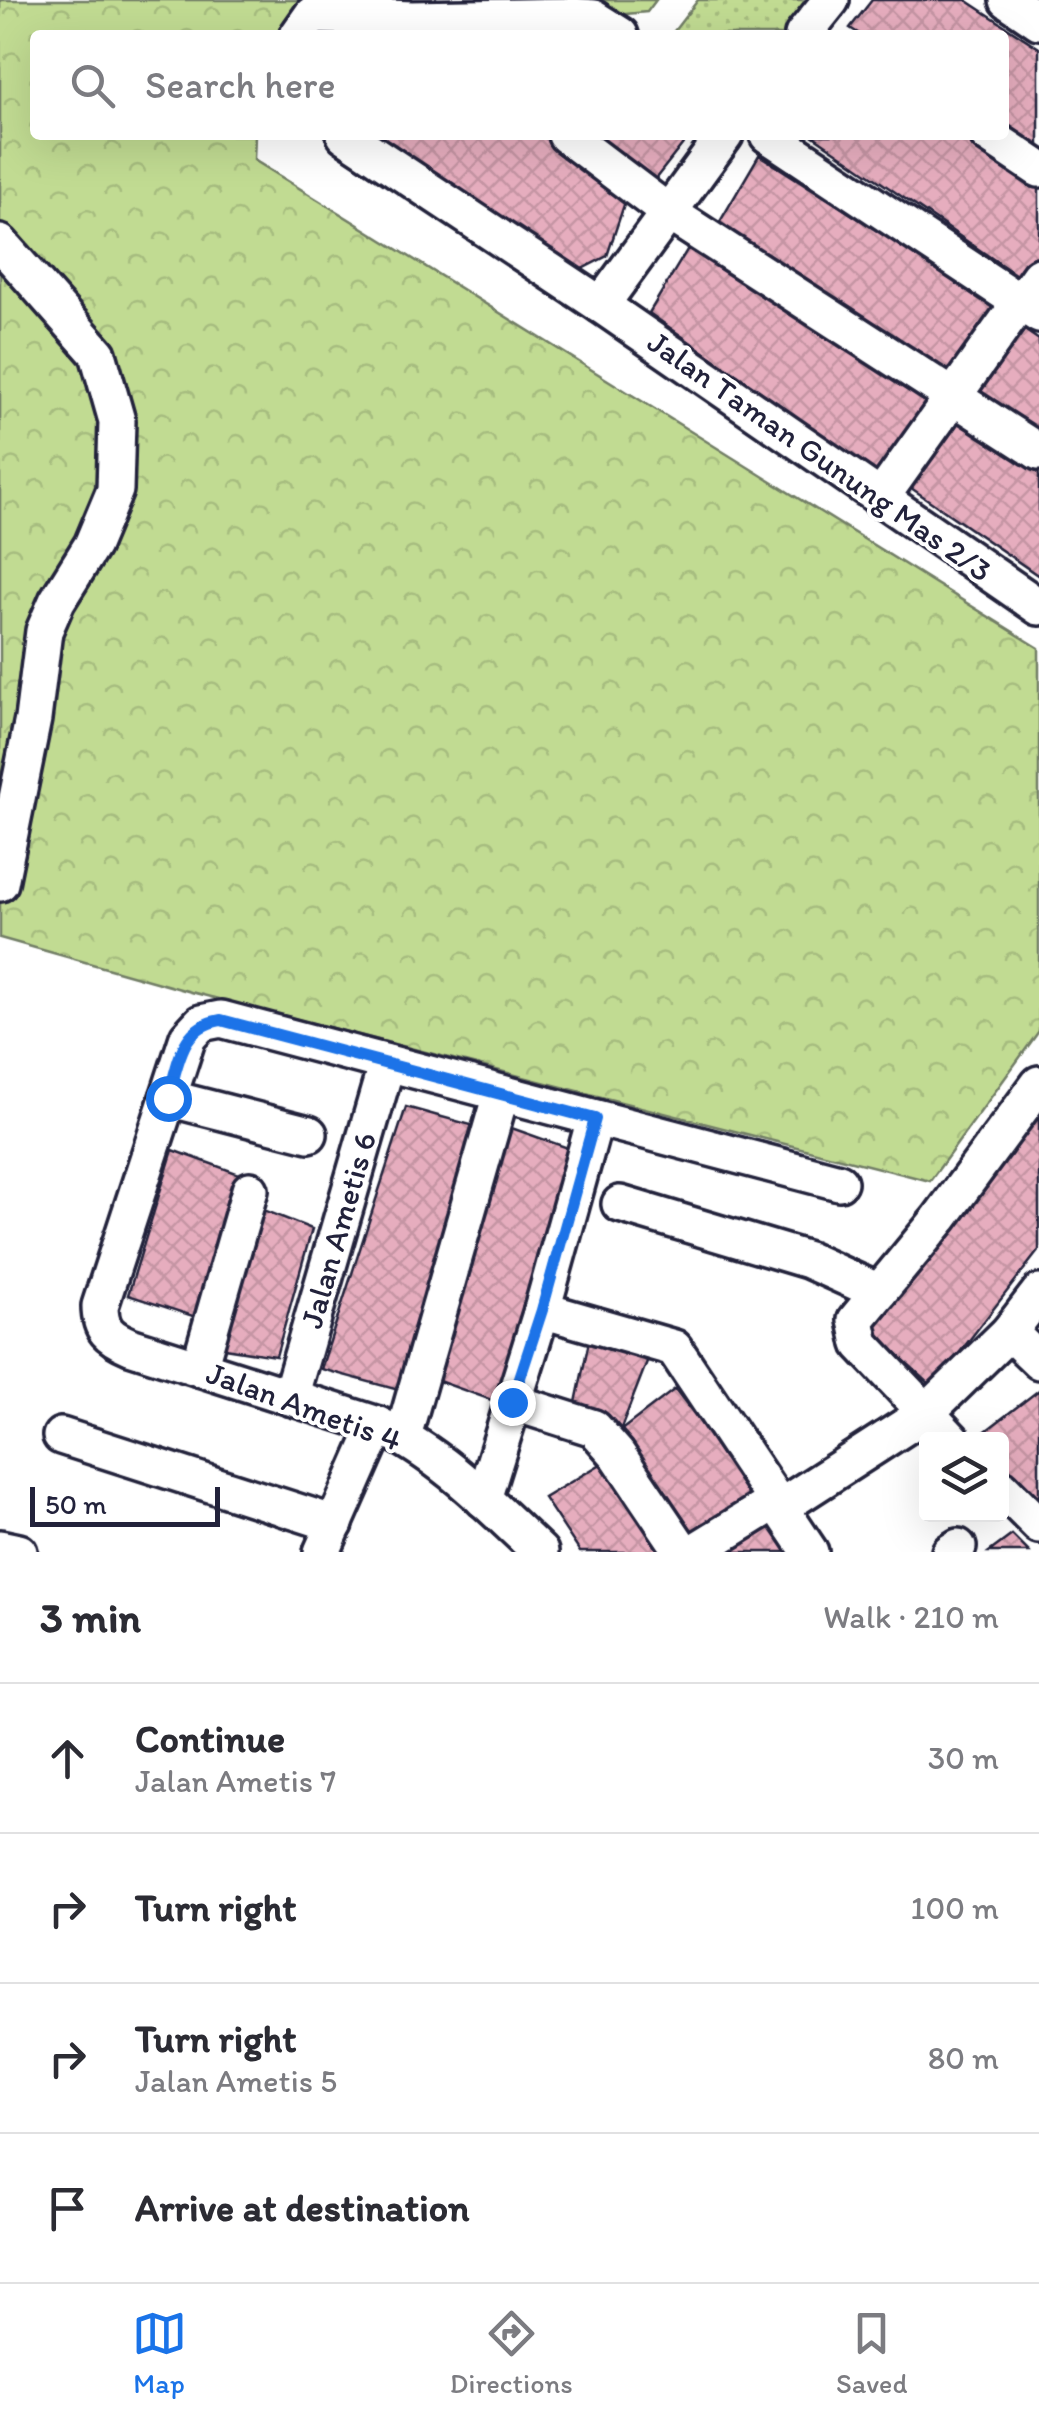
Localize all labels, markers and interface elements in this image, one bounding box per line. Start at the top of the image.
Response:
search box [30,30,1009,140]
icon: search [65,58,120,113]
text: Search here [145,62,336,108]
street label: Jalan Taman Gunung Mas 2/3 [641,322,999,590]
route start [146,1076,192,1122]
street label: Jalan Ametis 6 [292,1128,384,1332]
street label: Jalan Ametis 4 [201,1353,407,1459]
route end [490,1380,536,1426]
map controls [919,1432,1009,1522]
button: layers [919,1432,1009,1522]
scale bar [30,1482,220,1526]
text: 50 m [45,1487,107,1521]
text: 3 min [40,1592,141,1643]
text: Walk · 210 m [823,1598,999,1636]
text: Continue [135,1716,285,1762]
icon: ahead [40,1731,95,1786]
text: 30 m [928,1739,999,1777]
text: Jalan Ametis 7 [135,1762,336,1800]
icon: right [40,1881,95,1936]
text: Turn right [135,1885,297,1931]
text: 100 m [911,1889,999,1927]
text: Turn right [135,2016,297,2062]
icon: right [40,2031,95,2086]
text: 80 m [928,2039,999,2077]
text: Jalan Ametis 5 [135,2062,337,2100]
icon: arrive [40,2181,95,2236]
text: Arrive at destination [135,2185,470,2231]
tab: Map [132,2306,187,2400]
tab: Directions [450,2306,573,2400]
tab: Saved [836,2306,907,2400]

